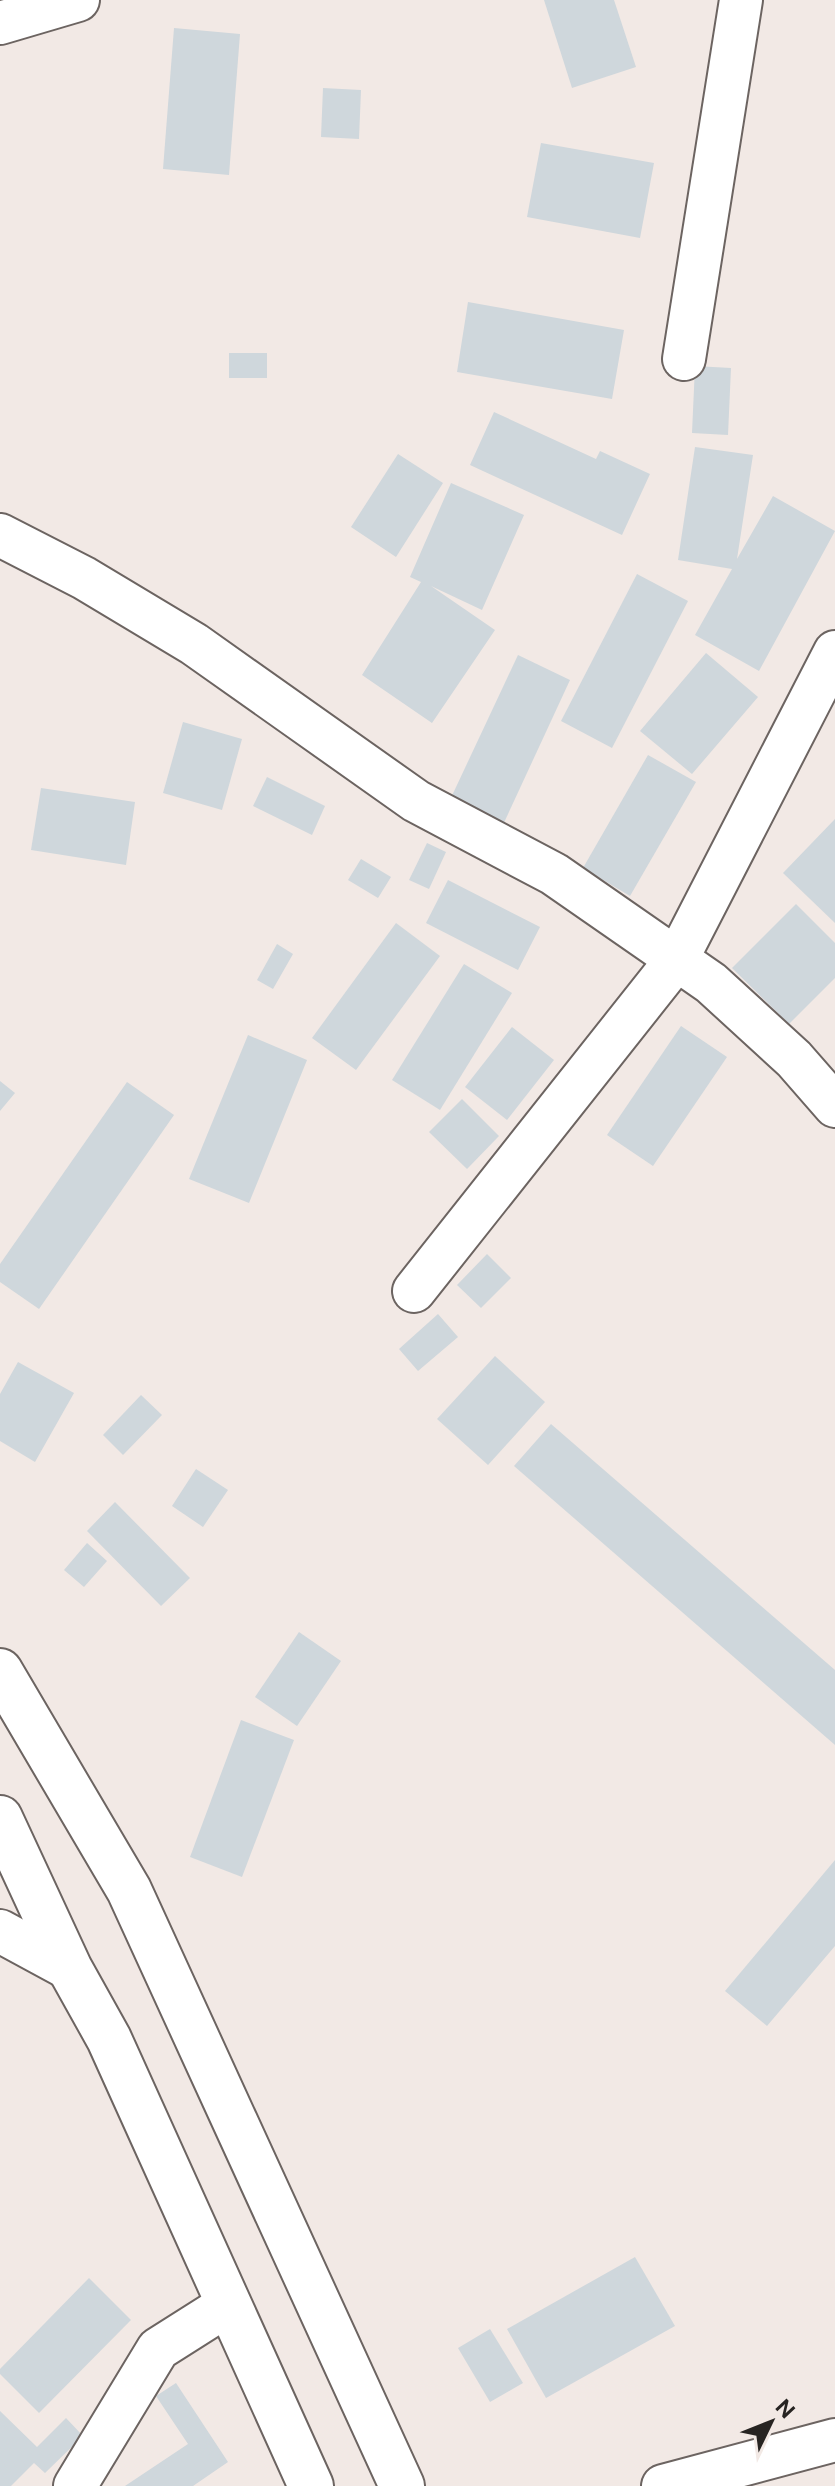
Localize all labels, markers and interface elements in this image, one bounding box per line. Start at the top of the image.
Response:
north arrow [731,2382,811,2462]
text: N [769,2393,801,2424]

